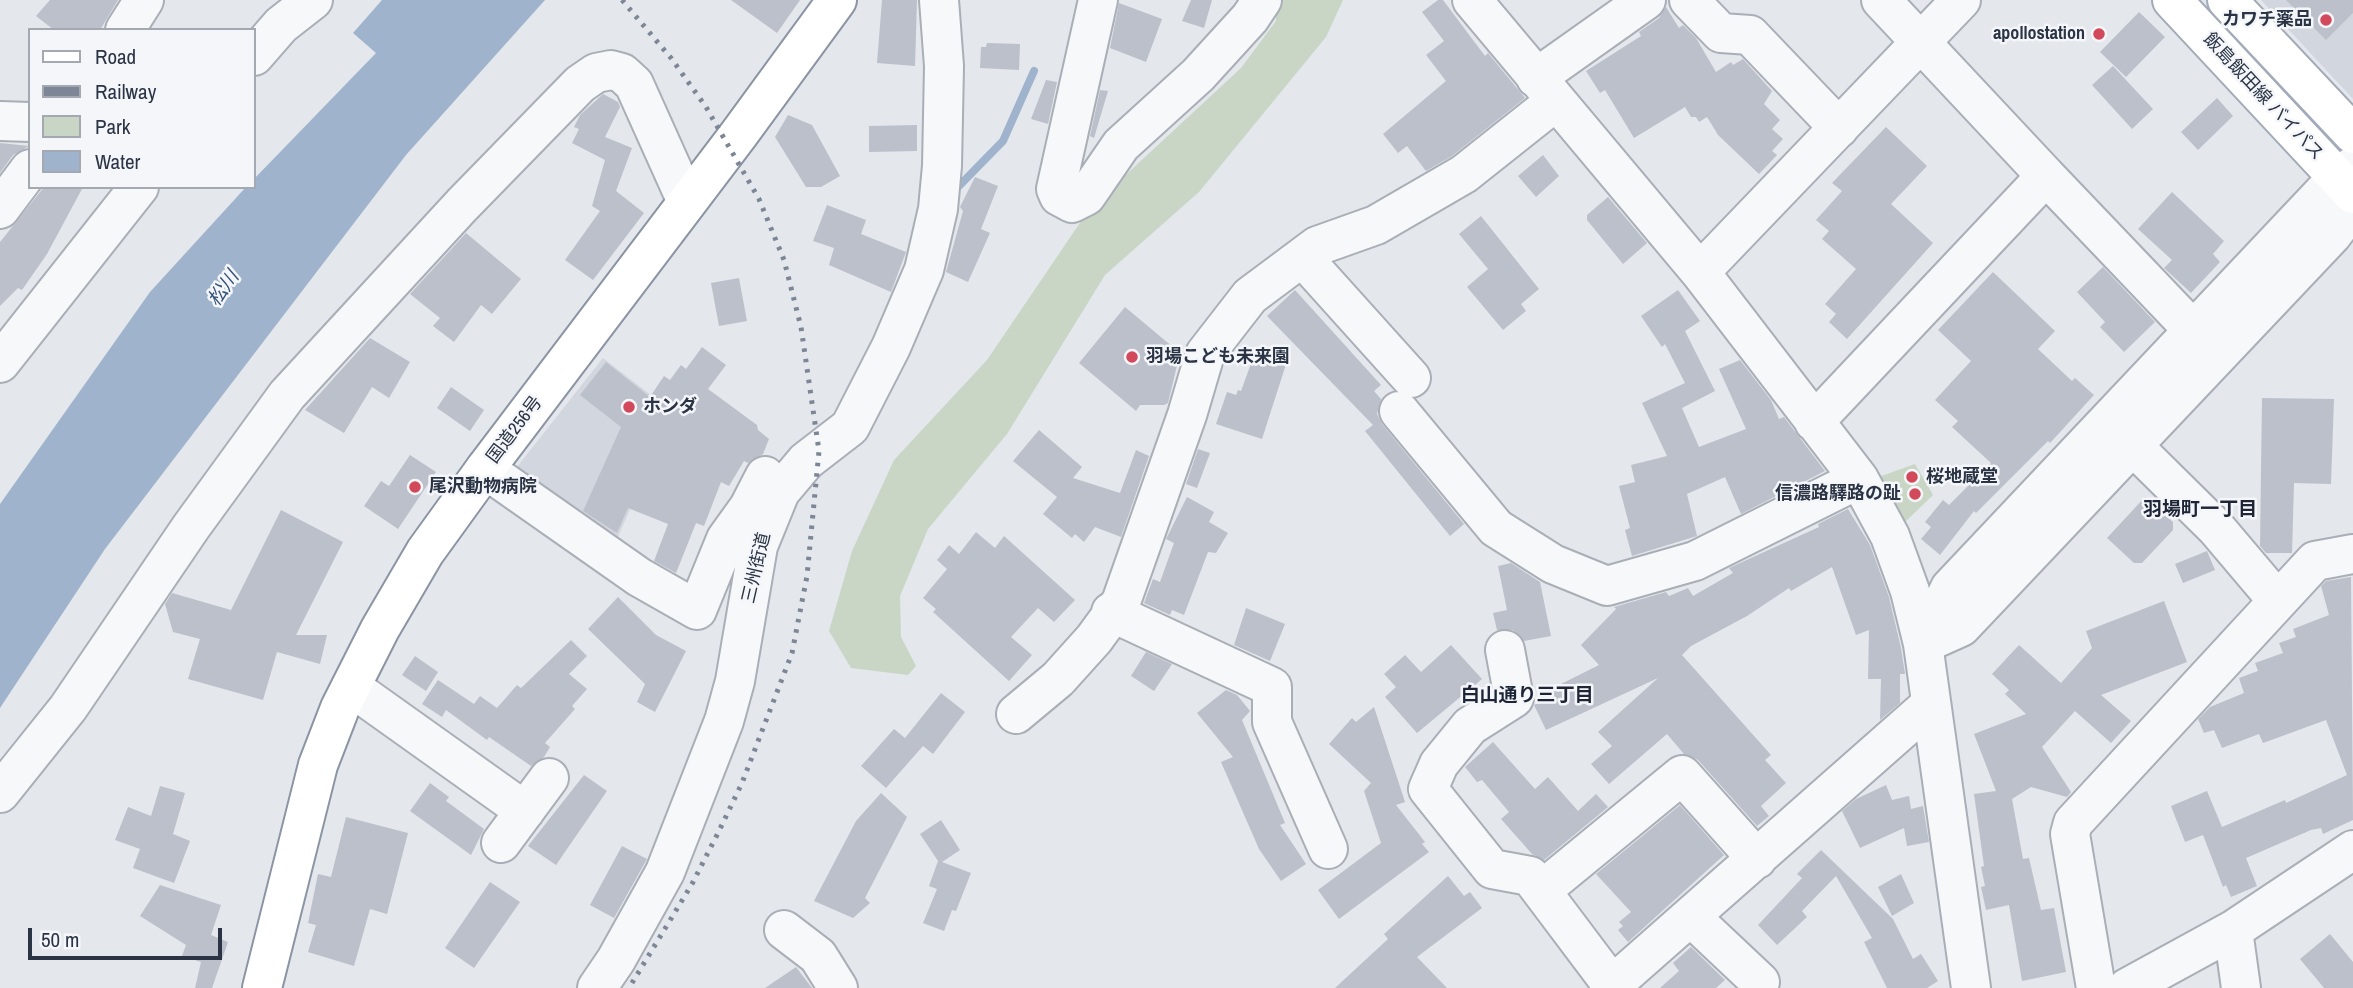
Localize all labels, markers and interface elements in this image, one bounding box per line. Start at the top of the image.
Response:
place label: カワチ薬品 [2222,9,2312,31]
marker: カワチ薬品 [2318,12,2334,28]
place label: apollostation [1993,23,2085,45]
marker: apollostation [2091,26,2107,42]
legend [28,28,256,189]
street label: 飯島飯田線 バイパス [2198,29,2328,165]
text: Road [95,42,136,71]
text: Railway [95,77,156,106]
text: Park [95,112,130,141]
text: Water [95,147,140,176]
water label: 松川 [204,267,244,311]
place label: 羽場こども未来園 [1146,346,1290,368]
marker: 羽場こども未来園 [1124,349,1140,365]
street label: 国道256号 [483,392,547,468]
place label: ホンダ [643,396,697,418]
marker: ホンダ [621,399,637,415]
place label: 桜地蔵堂 [1926,466,1998,488]
marker: 桜地蔵堂 [1904,469,1920,485]
place label: 尾沢動物病院 [429,476,537,498]
marker: 尾沢動物病院 [407,479,423,495]
place label: 信濃路驛路の趾 [1775,483,1901,505]
marker: 信濃路驛路の趾 [1907,486,1923,502]
district label: 羽場町一丁目 [2143,499,2257,521]
street label: 三州街道 [738,530,776,606]
district label: 白山通り三丁目 [1461,685,1593,707]
scale bar [32,914,226,958]
text: 50 m [41,925,79,954]

